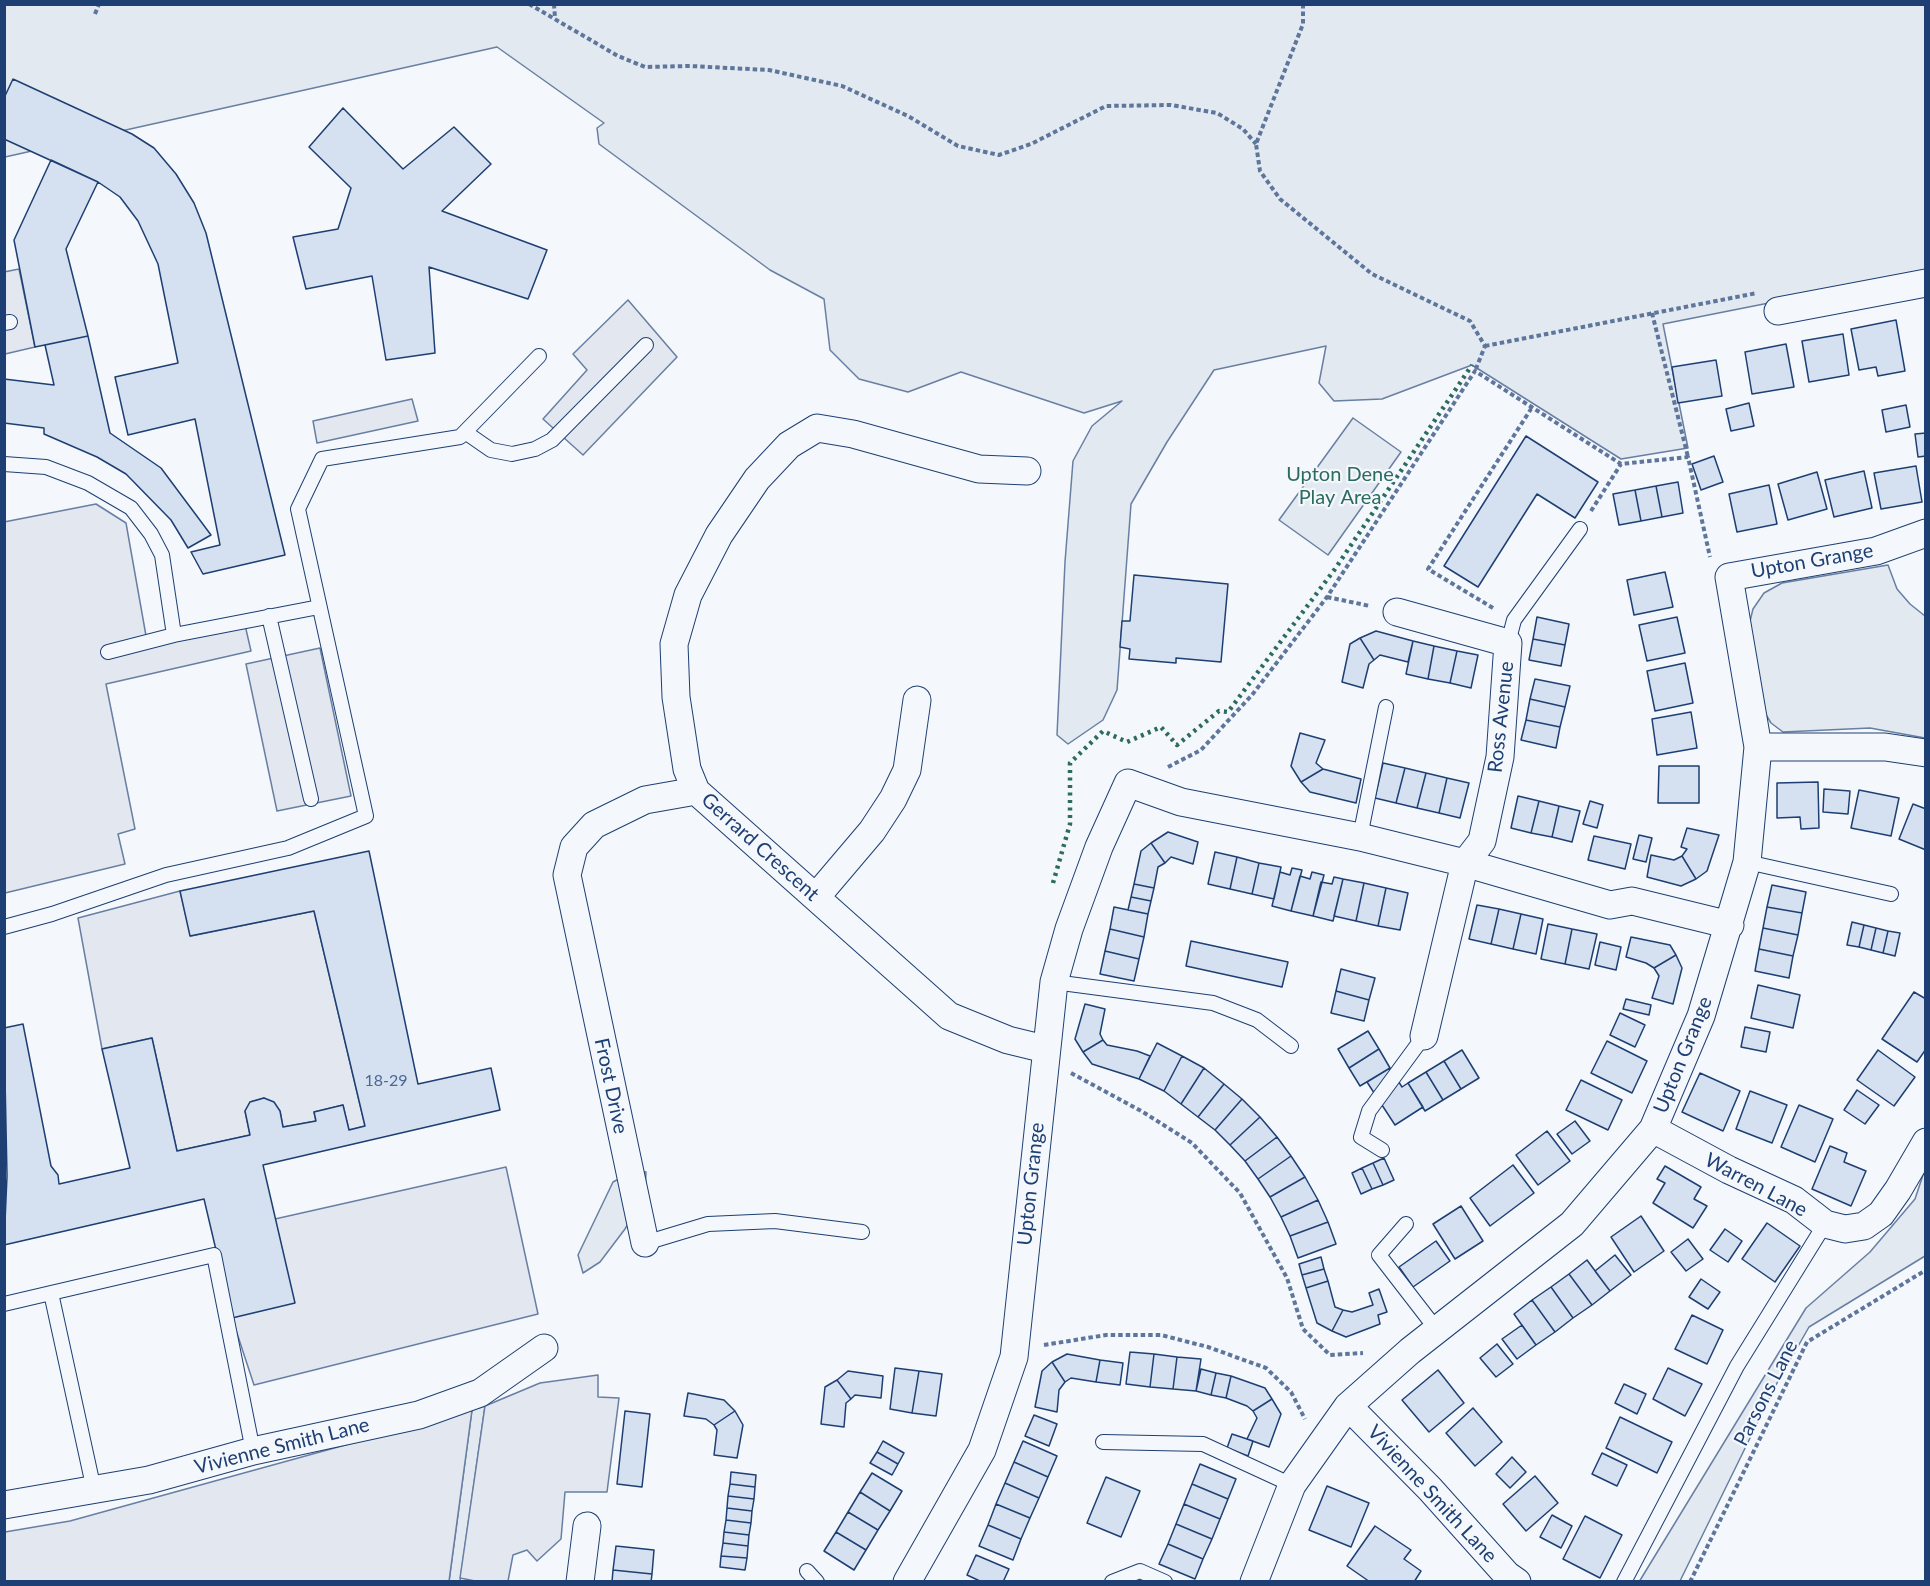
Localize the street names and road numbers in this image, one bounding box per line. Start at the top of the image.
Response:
street label: Upton Grange [1749,538,1875,584]
street label: Ross Avenue [1483,660,1519,774]
street label: Gerrard Crescent [696,788,824,906]
street label: Upton Grange [1649,993,1717,1117]
street label: Frost Drive [589,1036,633,1136]
street label: Upton Grange [1013,1121,1049,1247]
street label: Warren Lane [1701,1148,1811,1222]
street label: Parsons Lane [1729,1336,1803,1450]
street label: Vivienne Smith Lane [192,1413,372,1479]
street label: Vivienne Smith Lane [1362,1420,1502,1568]

